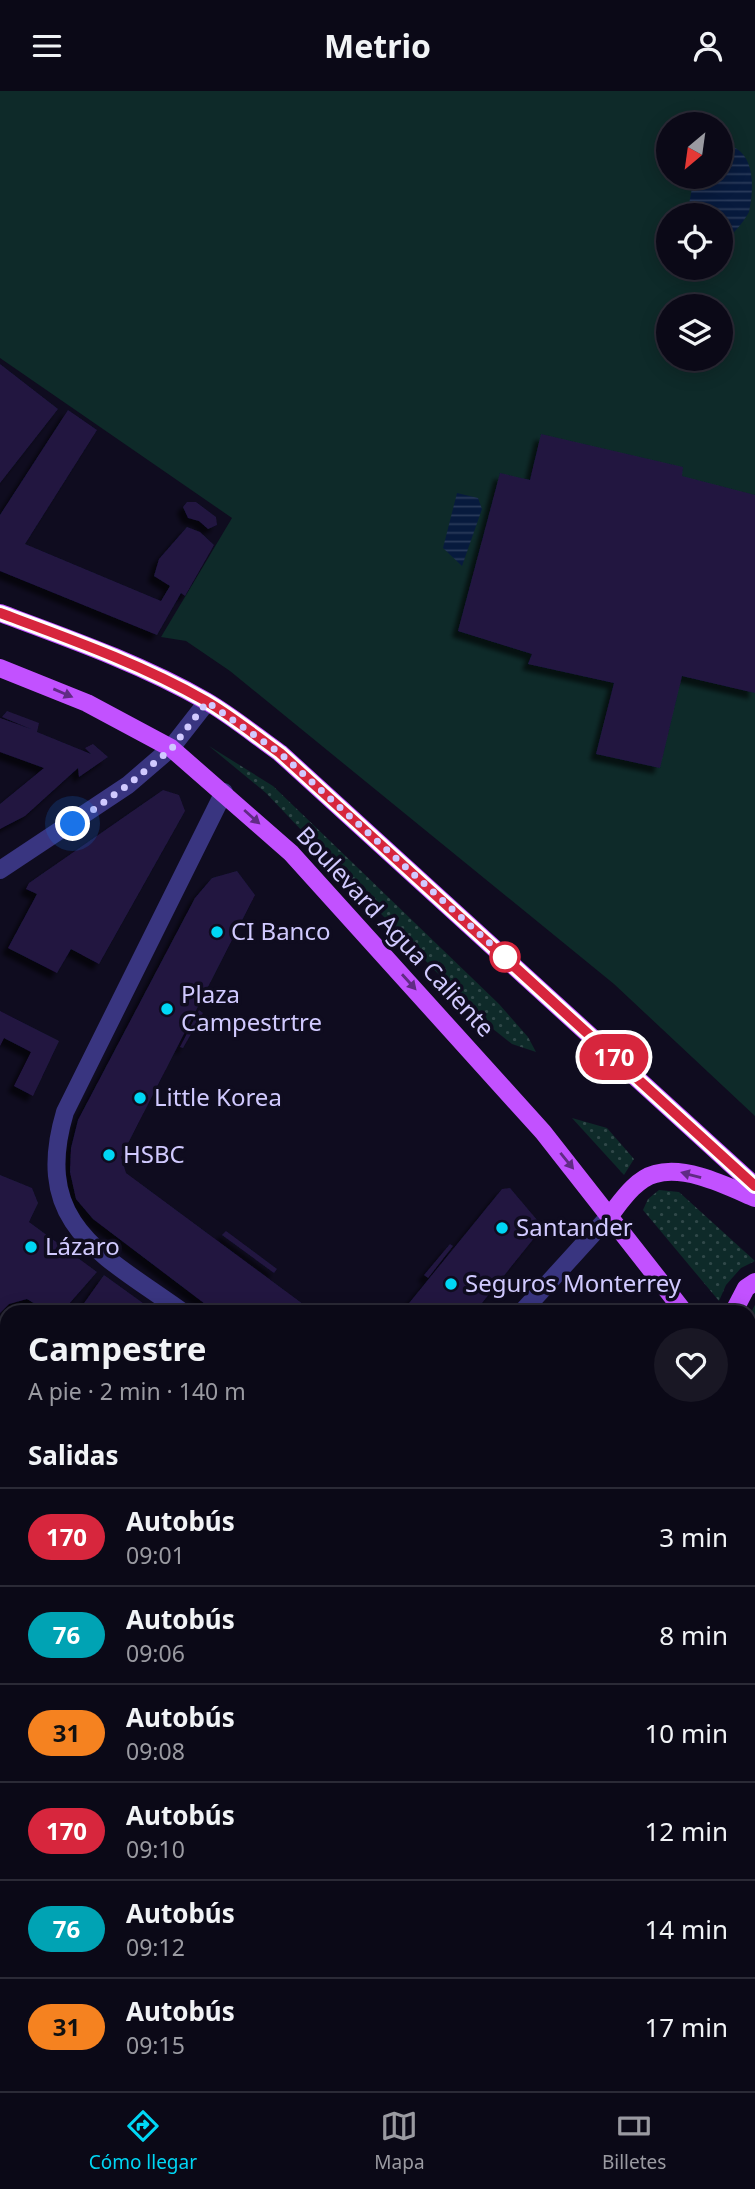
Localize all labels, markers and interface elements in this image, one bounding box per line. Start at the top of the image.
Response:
text: Metrio [324,24,431,67]
icon: menu [28,27,66,65]
icon: person [689,27,727,65]
north arrow [656,112,733,189]
map controls [656,112,733,371]
button: locate [656,203,733,280]
button: layers [656,294,733,371]
one-way arrow [53,688,74,699]
your location [55,806,90,841]
one-way arrow [243,809,261,825]
street label: Boulevard Agua Caliente [290,819,502,1043]
place label: CI Banco [231,914,330,947]
marker: CI Banco [209,924,225,940]
unlabelled marker [490,942,520,972]
one-way arrow [401,973,417,991]
place label: Plaza Campestrtre [181,977,322,1038]
marker: Plaza Campestrtre [159,1001,175,1017]
line badge: 170 [574,1034,654,1080]
text: 170 [593,1040,635,1073]
place label: Little Korea [154,1080,282,1113]
marker: Little Korea [132,1090,148,1106]
place label: HSBC [123,1137,185,1170]
marker: HSBC [101,1147,117,1163]
one-way arrow [559,1151,574,1169]
one-way arrow [680,1170,701,1180]
place label: Santander [516,1210,633,1243]
marker: Santander [494,1220,510,1236]
place label: Lázaro [45,1229,120,1262]
marker: Lázaro [23,1239,39,1255]
place label: Seguros Monterrey [465,1266,682,1299]
marker: Seguros Monterrey [443,1276,459,1292]
text: Campestre [28,1326,206,1371]
button: heart [654,1328,728,1402]
text: A pie · 2 min · 140 m [28,1375,246,1407]
text: Salidas [28,1437,118,1473]
text: Autobús [126,1503,235,1539]
text: 3 min [659,1519,728,1555]
text: 170 [46,1520,87,1553]
text: 09:01 [126,1539,185,1571]
text: Autobús [126,1601,235,1637]
text: 8 min [659,1617,728,1653]
text: 76 [53,1618,80,1651]
text: 09:06 [126,1637,185,1669]
text: Autobús [126,1699,235,1735]
text: 10 min [644,1715,728,1751]
text: 31 [53,1716,80,1749]
text: 09:08 [126,1735,185,1767]
text: Autobús [126,1797,235,1833]
text: 12 min [644,1813,728,1849]
text: 170 [46,1814,87,1847]
text: 09:10 [126,1833,185,1865]
text: Autobús [126,1895,235,1931]
text: 14 min [644,1911,728,1947]
text: 76 [53,1912,80,1945]
text: 09:12 [126,1931,185,1963]
text: Autobús [126,1993,235,2029]
text: 17 min [644,2009,728,2045]
text: 31 [53,2010,80,2043]
text: 09:15 [126,2029,185,2061]
tab: Cómo llegar [89,2107,197,2175]
tab: Mapa [374,2107,425,2175]
tab: Billetes [602,2107,666,2175]

